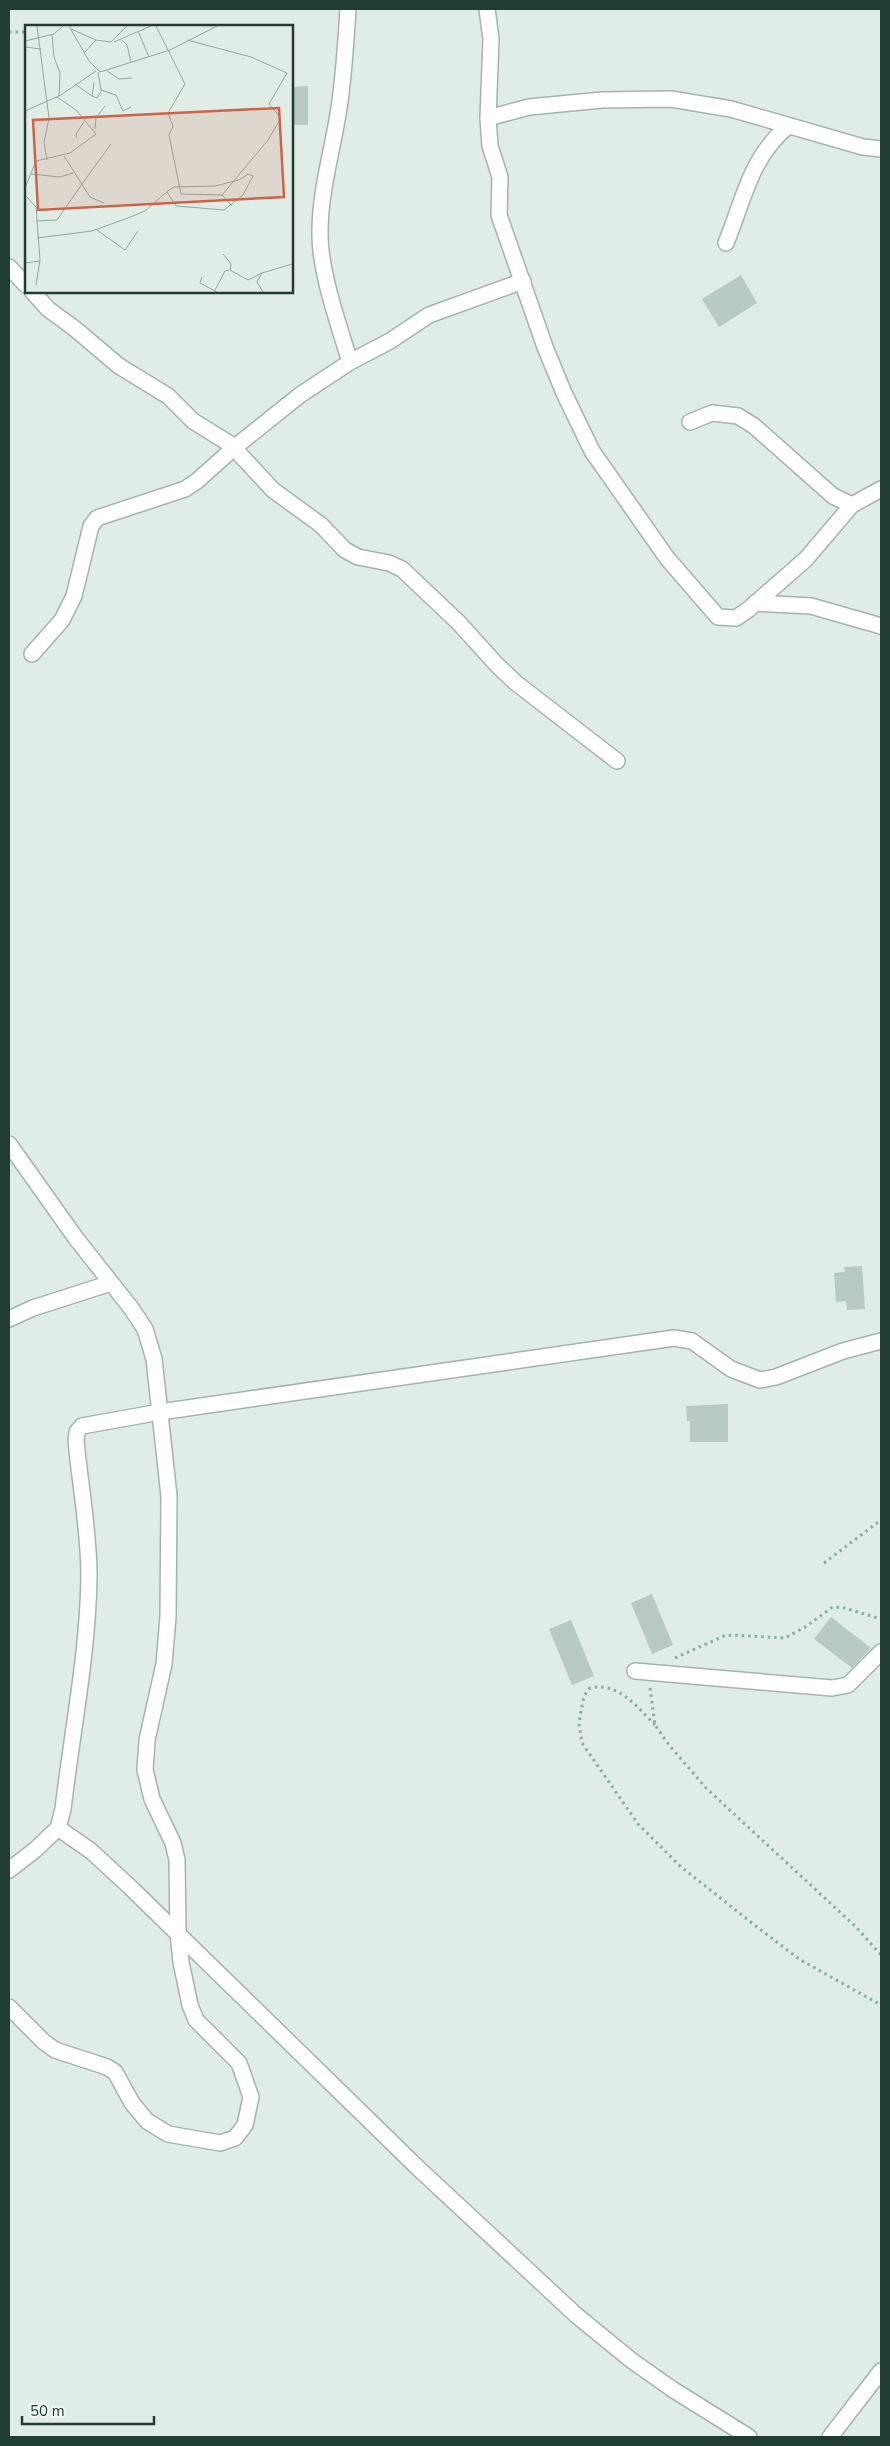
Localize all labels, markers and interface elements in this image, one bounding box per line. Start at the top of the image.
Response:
inset map [25,25,292,292]
scale bar [22,2394,155,2426]
text: 50 m [30,2401,65,2421]

